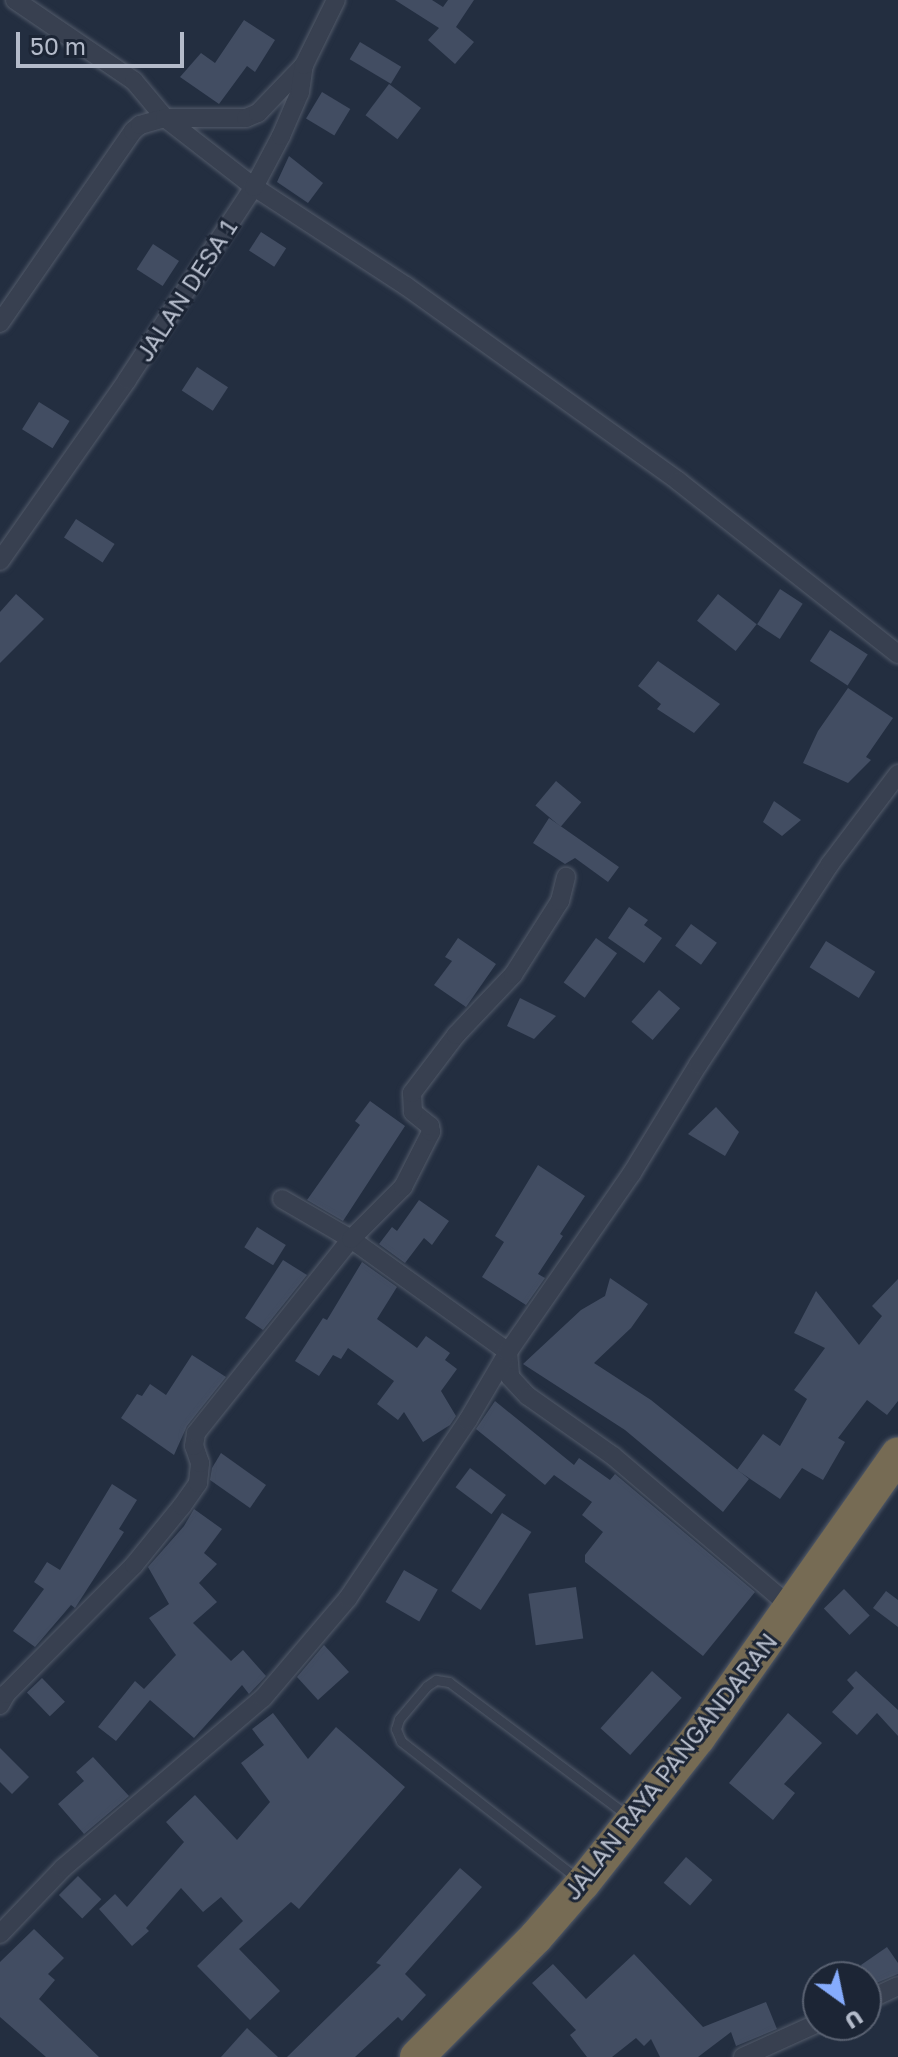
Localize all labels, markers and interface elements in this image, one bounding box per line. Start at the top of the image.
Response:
scale bar [20,16,188,66]
text: 50 m [30,31,86,60]
street label: JALAN DESA 1 [129,214,243,366]
street label: JALAN RAYA PANGANDARAN [557,1627,783,1905]
north arrow [802,1961,882,2041]
text: U [840,2004,868,2036]

